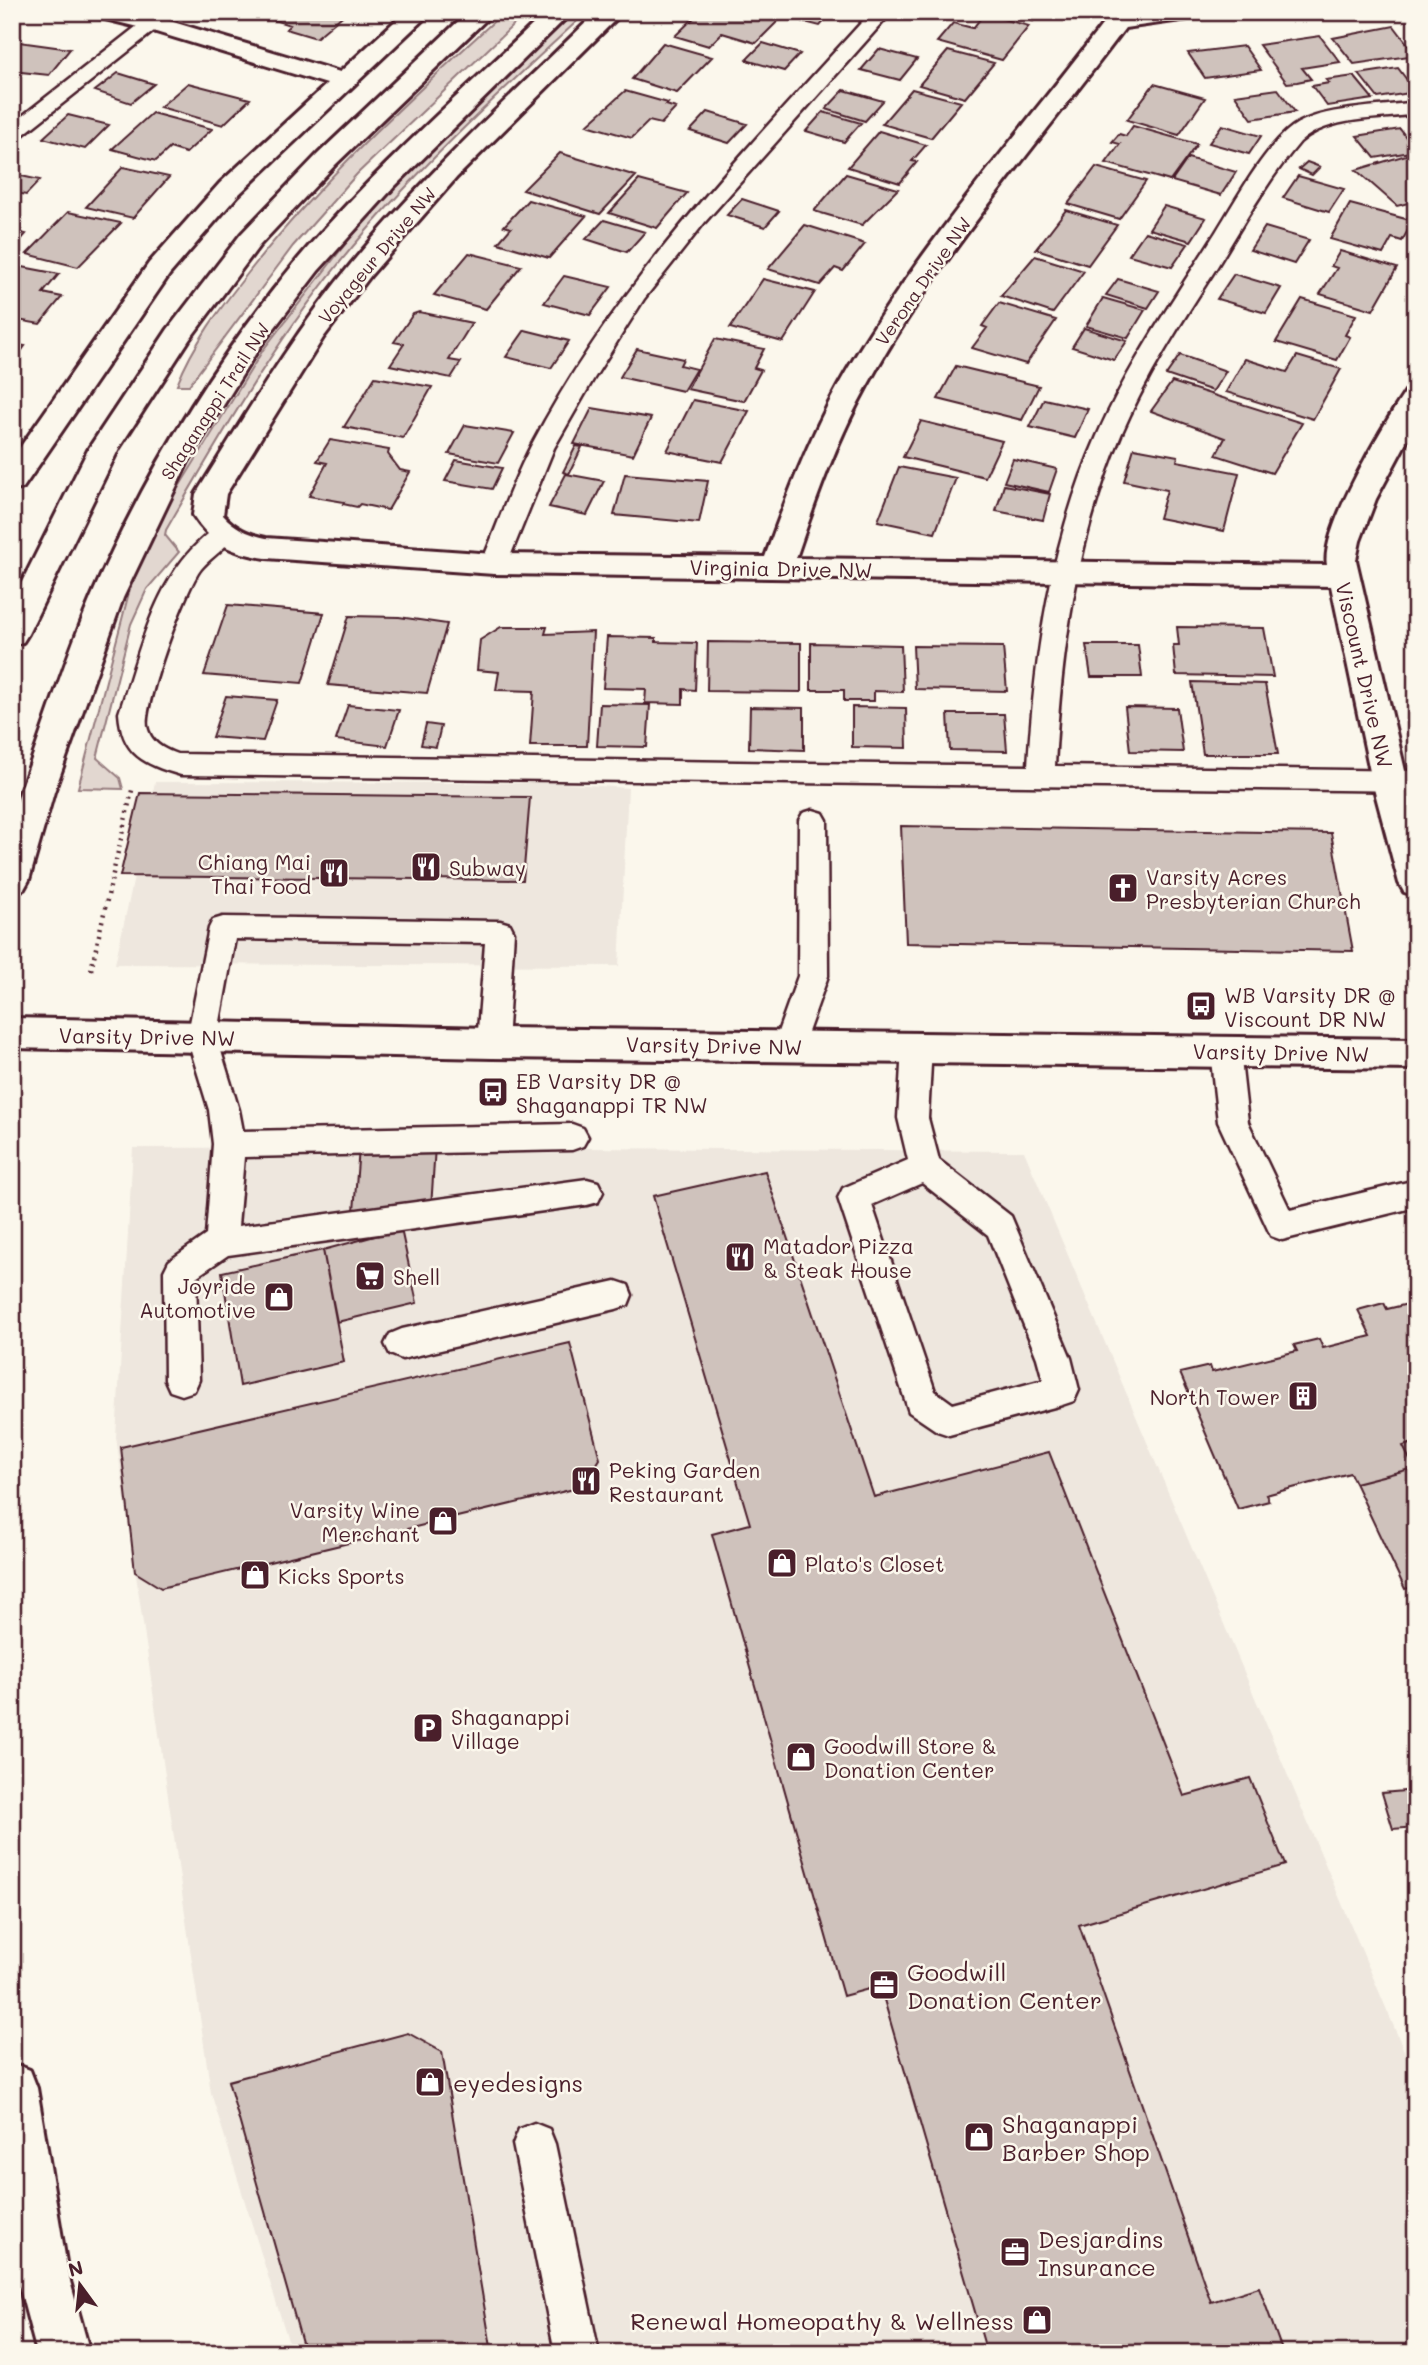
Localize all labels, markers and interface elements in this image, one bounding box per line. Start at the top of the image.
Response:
street label: Voyageur Drive NW [313,182,441,328]
street label: Verona Drive NW [870,212,976,350]
street label: Shaganappi Trail NW [155,318,275,484]
street label: Virginia Drive NW [689,553,873,583]
street label: Viscount Drive NW [1330,579,1400,771]
place label: Chiang Mai Thai Food [198,848,311,899]
restaurant icon: Subway [409,850,443,884]
place label: Subway [449,854,526,881]
restaurant icon: Chiang Mai Thai Food [317,856,351,890]
place label: Varsity Acres Presbyterian Church [1146,863,1361,914]
church icon: Varsity Acres Presbyterian Church [1106,871,1140,905]
place label: WB Varsity DR @ Viscount DR NW [1224,981,1396,1032]
bus stop icon: WB Varsity DR @ Viscount DR NW [1184,989,1218,1023]
street label: Varsity Drive NW [58,1021,236,1051]
street label: Varsity Drive NW [625,1030,803,1060]
street label: Varsity Drive NW [1192,1037,1370,1067]
place label: EB Varsity DR @ Shaganappi TR NW [516,1067,708,1118]
bus stop icon: EB Varsity DR @ Shaganappi TR NW [476,1075,510,1109]
place label: Matador Pizza & Steak House [763,1232,914,1283]
restaurant icon: Matador Pizza & Steak House [723,1240,757,1274]
supermarket icon: Shell [353,1259,387,1293]
place label: Shell [393,1263,440,1290]
place label: Joyride Automotive [139,1272,256,1323]
shop icon: Joyride Automotive [262,1280,296,1314]
building icon: North Tower [1286,1379,1320,1413]
place label: North Tower [1150,1383,1280,1410]
place label: Peking Garden Restaurant [609,1456,760,1507]
restaurant icon: Peking Garden Restaurant [569,1464,603,1498]
place label: Varsity Wine Merchant [290,1496,420,1547]
shop icon: Varsity Wine Merchant [426,1504,460,1538]
shop icon: Plato's Closet [765,1546,799,1580]
place label: Plato's Closet [805,1550,945,1577]
shop icon: Kicks Sports [238,1558,272,1592]
place label: Kicks Sports [278,1562,405,1589]
place label: Shaganappi Village [451,1703,570,1754]
parking icon: Shaganappi Village [411,1711,445,1745]
place label: Goodwill Store & Donation Center [824,1732,997,1783]
shop icon: Goodwill Store & Donation Center [784,1740,818,1774]
place label: Goodwill Donation Center [907,1956,1102,2015]
office icon: Goodwill Donation Center [867,1968,901,2002]
shop icon: eyedesigns [413,2065,447,2099]
place label: eyedesigns [453,2067,583,2098]
place label: Shaganappi Barber Shop [1002,2108,1150,2167]
shop icon: Shaganappi Barber Shop [962,2120,996,2154]
place label: Desjardins Insurance [1038,2223,1164,2282]
office icon: Desjardins Insurance [998,2235,1032,2269]
north arrow [46,2250,116,2320]
text: N [65,2254,86,2282]
shop icon: Renewal Homeopathy & Wellness [1020,2303,1054,2337]
place label: Renewal Homeopathy & Wellness [630,2305,1014,2336]

